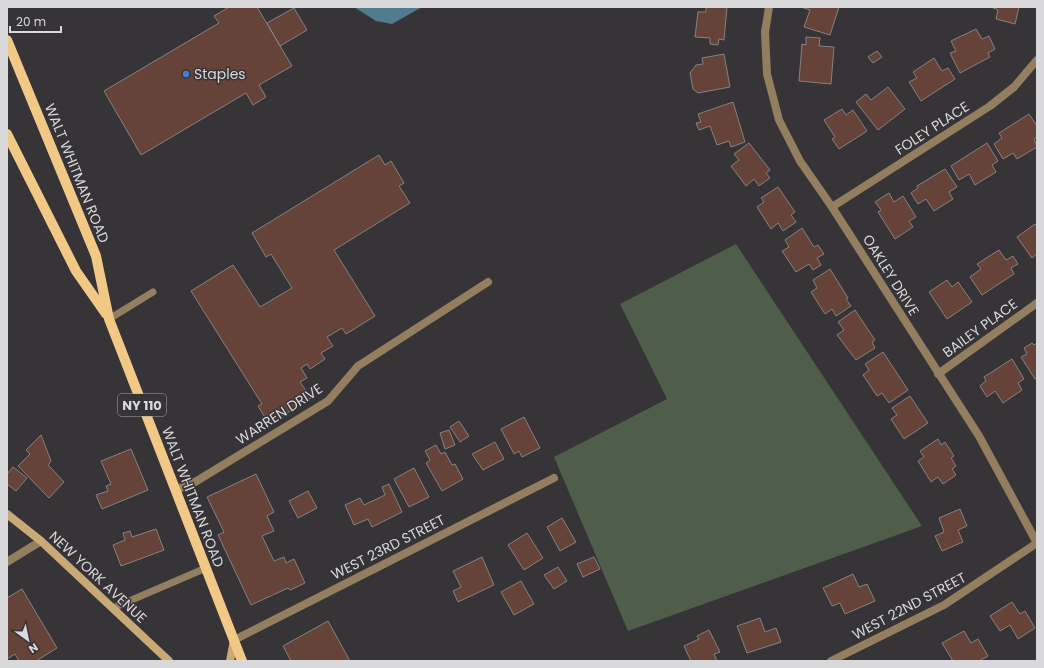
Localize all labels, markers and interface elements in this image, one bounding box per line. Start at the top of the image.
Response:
scale bar [10,8,61,34]
text: 20 m [16,13,46,30]
place label: Staples [194,64,246,84]
marker: Staples [181,69,191,79]
street label: FOLEY PLACE [891,97,973,159]
street label: WALT WHITMAN ROAD [40,100,114,246]
street label: OAKLEY DRIVE [858,230,924,320]
street label: BAILEY PLACE [938,294,1022,362]
street label: WARREN DRIVE [232,379,326,449]
road number: NY 110 [118,394,166,416]
street label: WALT WHITMAN ROAD [157,424,229,570]
street label: WEST 23RD STREET [328,510,449,584]
street label: NEW YORK AVENUE [45,526,151,628]
street label: WEST 22ND STREET [849,567,970,644]
north arrow [8,620,48,660]
text: N [26,639,41,657]

